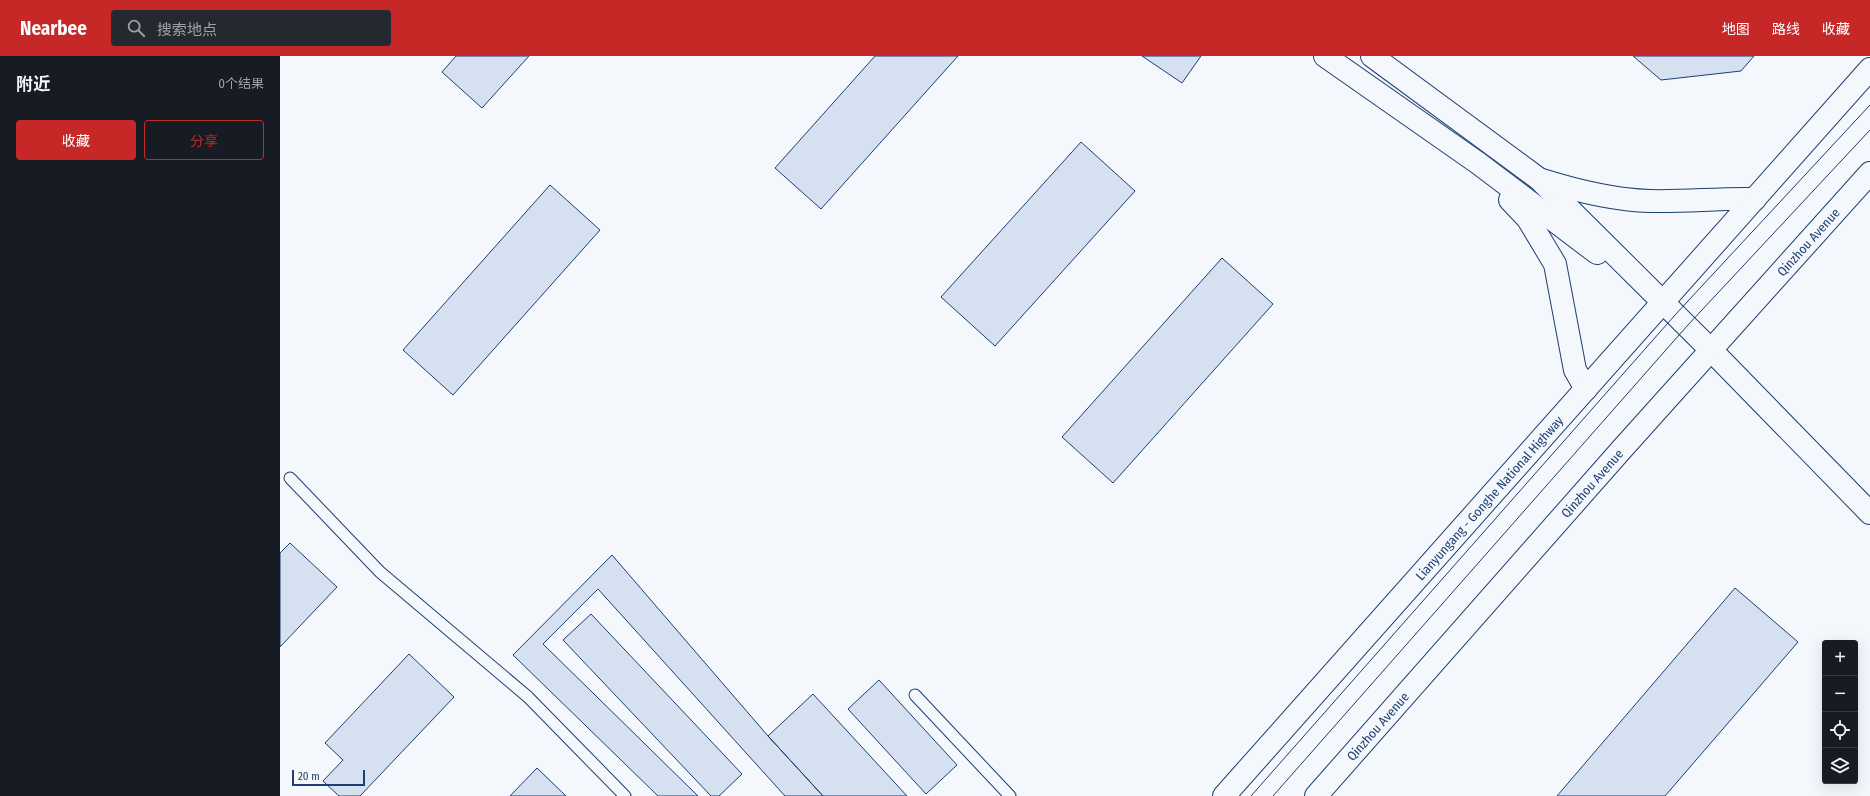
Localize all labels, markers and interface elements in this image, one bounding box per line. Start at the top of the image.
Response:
search box [111,10,391,46]
text: Nearbee [20,17,87,40]
icon: search [125,17,147,39]
text: 搜索地点 [157,21,217,39]
text: 地图 [1722,21,1750,38]
text: 路线 [1772,21,1800,38]
text: 收藏 [1822,21,1850,38]
text: 附近 [16,74,50,95]
text: 0个结果 [218,76,264,91]
button: 收藏 [16,120,136,160]
button: 分享 [144,120,264,160]
street label: Qinzhou Avenue [1774,205,1842,279]
street label: Lianyungang - Gonghe National Highway [1412,413,1566,583]
street label: Qinzhou Avenue [1558,446,1626,521]
map controls [1822,640,1858,784]
button: + [1822,640,1858,676]
button: − [1822,676,1858,712]
street label: Qinzhou Avenue [1343,689,1412,764]
button: locate [1822,712,1858,748]
button: layers [1822,748,1858,784]
scale bar [292,768,365,787]
text: 20 m [298,770,320,783]

